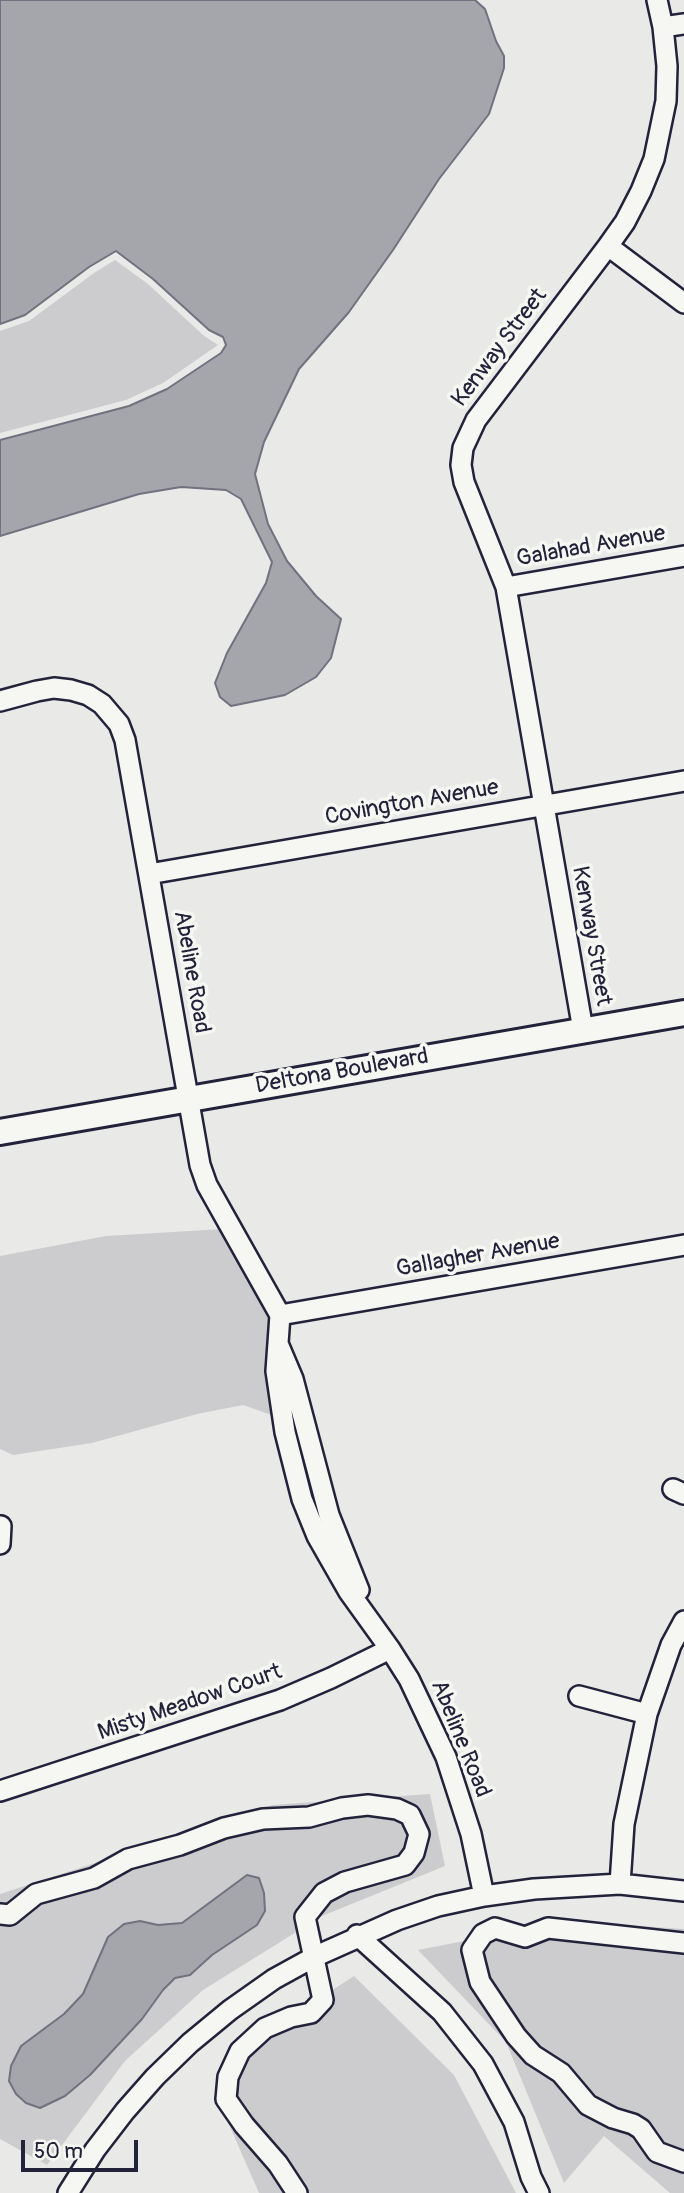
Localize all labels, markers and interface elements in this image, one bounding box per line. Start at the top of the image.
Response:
street label: Kenway Street [446,283,554,413]
street label: Galahad Avenue [514,520,668,574]
street label: Covington Avenue [323,774,501,832]
street label: Kenway Street [565,864,617,1008]
street label: Abeline Road [167,909,215,1035]
street label: Deltona Boulevard [253,1043,431,1101]
street label: Gallagher Avenue [394,1228,562,1284]
street label: Misty Meadow Court [94,1659,286,1747]
street label: Abeline Road [424,1676,496,1802]
scale bar [24,2126,142,2170]
text: 50 m [34,2138,83,2165]

